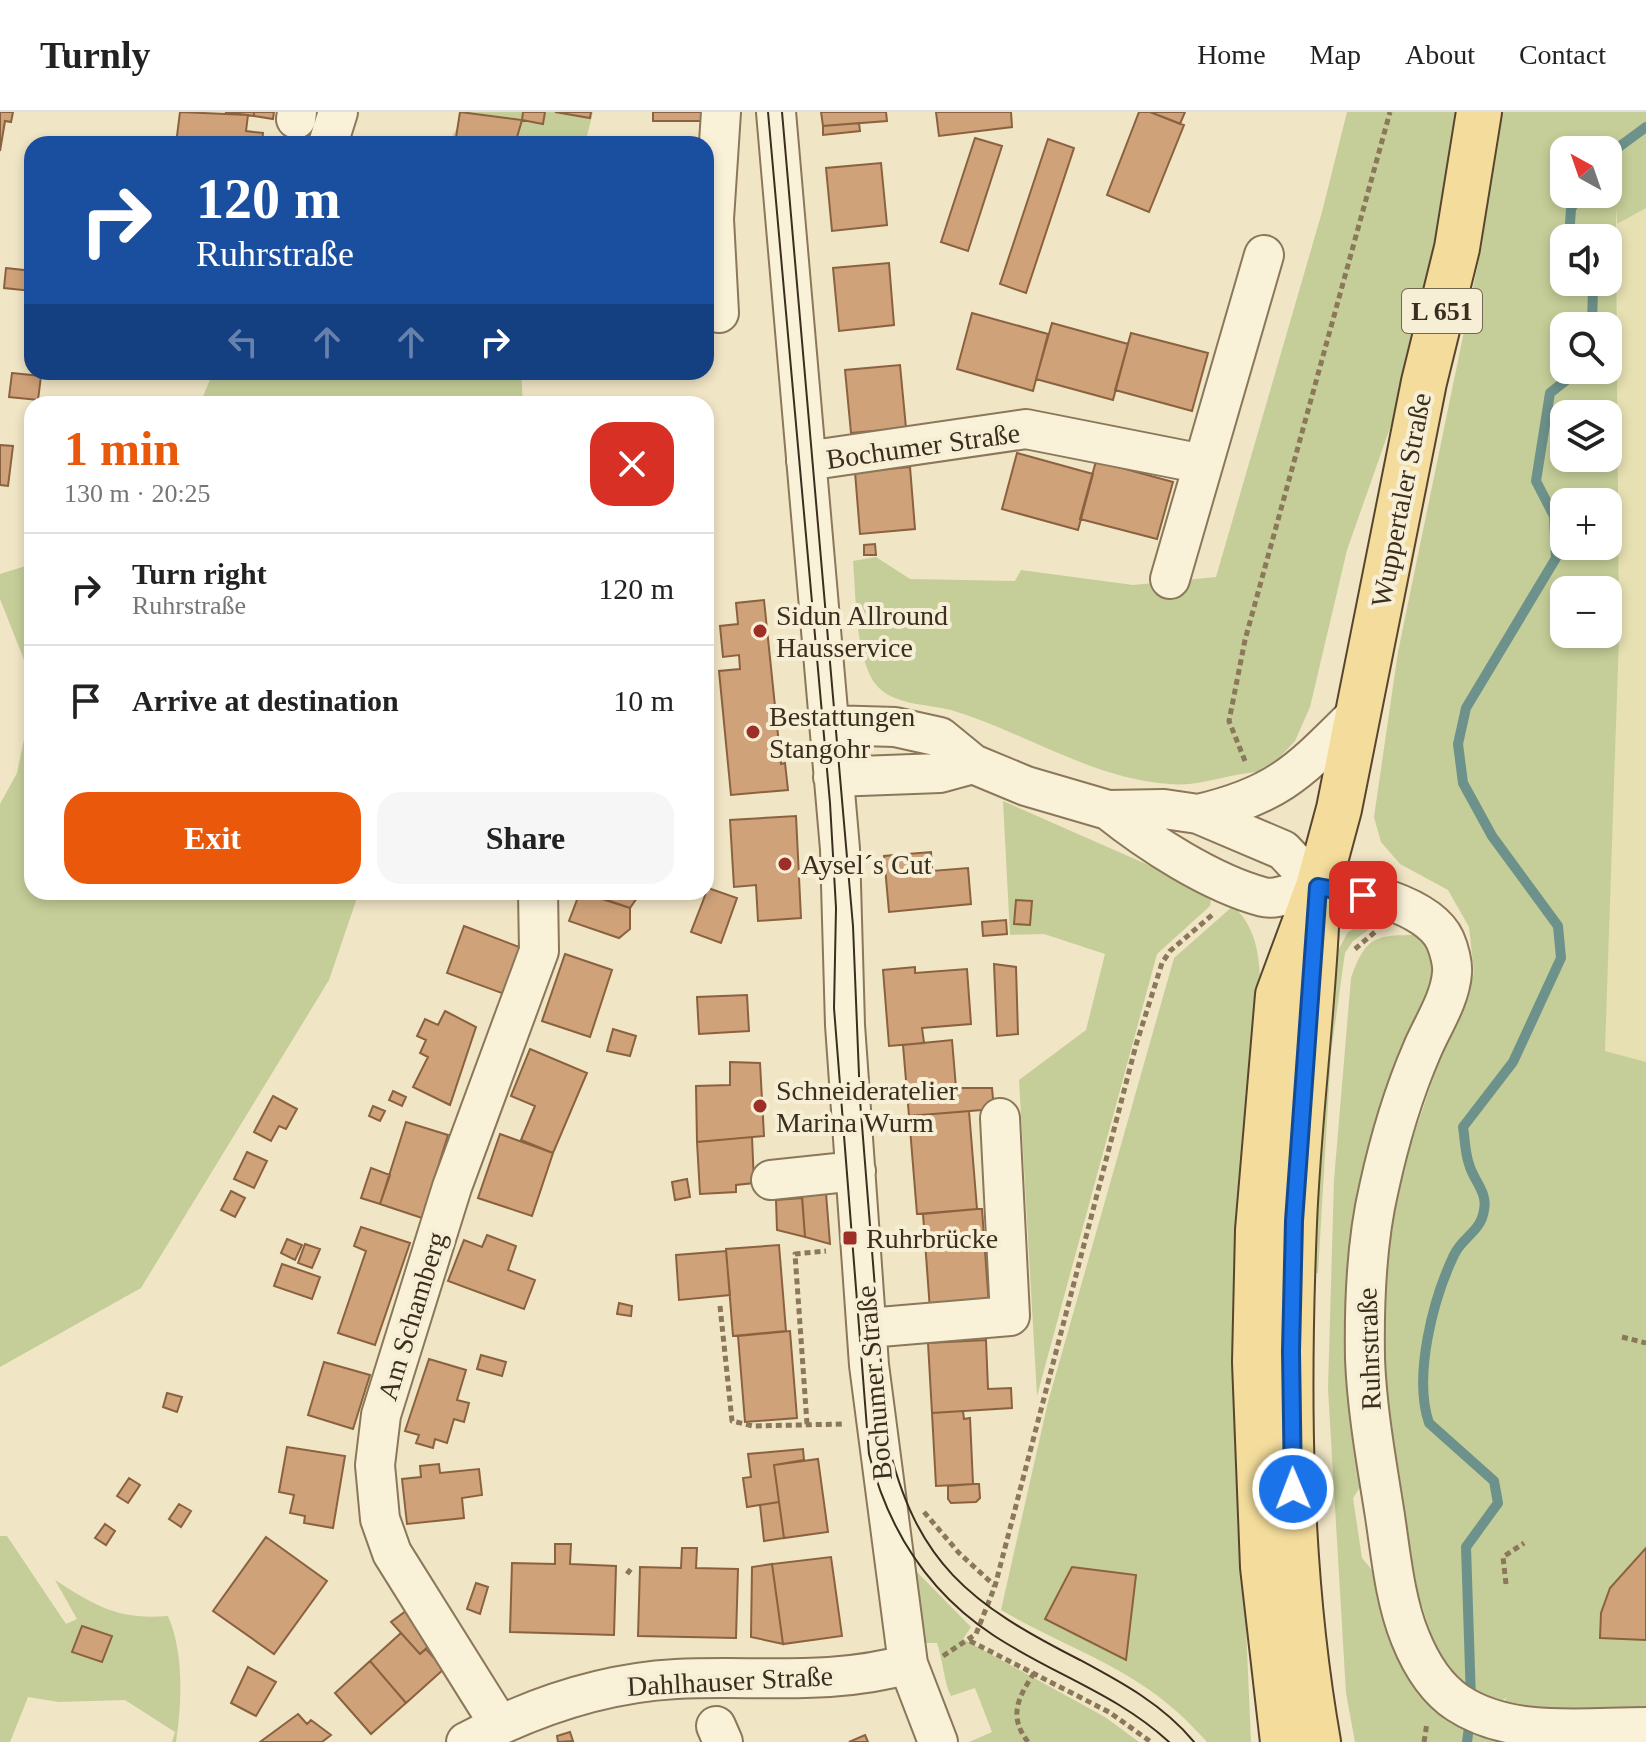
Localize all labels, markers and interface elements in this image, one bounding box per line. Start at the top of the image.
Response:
text: Turnly [40,34,151,76]
text: Home [1197,39,1266,70]
text: Map [1310,39,1361,70]
text: About [1405,39,1475,70]
text: Contact [1519,39,1606,70]
north arrow [1550,136,1622,208]
map controls [1550,136,1622,648]
icon: right [64,168,168,272]
text: 120 m [196,168,341,230]
button: sound [1550,224,1622,296]
text: Ruhrstraße [196,234,354,274]
road number: L 651 [1402,289,1482,333]
button: search [1550,312,1622,384]
icon: left [221,320,265,364]
icon: ahead [305,320,349,364]
icon: ahead [389,320,433,364]
icon: right [473,320,517,364]
street label: Wuppertaler Straße [1365,390,1437,610]
button: layers [1550,400,1622,472]
street label: Bochumer Straße [824,417,1022,475]
text: 1 min [64,422,180,475]
button: close [590,422,674,506]
text: 130 m · 20:25 [64,479,211,508]
button: + [1550,488,1622,560]
text: Turn right [132,557,267,590]
icon: right [64,567,108,611]
text: 120 m [598,572,674,605]
button: − [1550,576,1622,648]
text: Ruhrstraße [132,591,246,620]
place label: Sidun Allround Hausservice [776,600,948,663]
marker: Sidun Allround Hausservice [751,622,769,640]
icon: arrive [64,679,108,723]
text: Arrive at destination [132,684,399,717]
text: 10 m [613,684,674,717]
place label: Bestattungen Stangohr [769,701,915,764]
marker: Bestattungen Stangohr [744,723,762,741]
button: Exit [64,792,361,884]
button: Share [377,792,674,884]
place label: Aysel´s Cut [801,849,932,880]
marker: Aysel´s Cut [776,855,794,873]
pin [1329,861,1397,929]
icon: arrive [1341,873,1385,917]
place label: Schneideratelier Marina Wurm [776,1075,959,1138]
marker: Schneideratelier Marina Wurm [751,1097,769,1115]
place label: Ruhrbrücke [866,1223,998,1254]
street label: Am Schamberg [372,1228,452,1404]
marker: Ruhrbrücke [841,1229,859,1247]
street label: Bochumer Straße [850,1284,898,1482]
street label: Ruhrstraße [1351,1287,1387,1411]
position arrow [1251,1447,1335,1531]
street label: Dahlhauser Straße [626,1660,834,1702]

